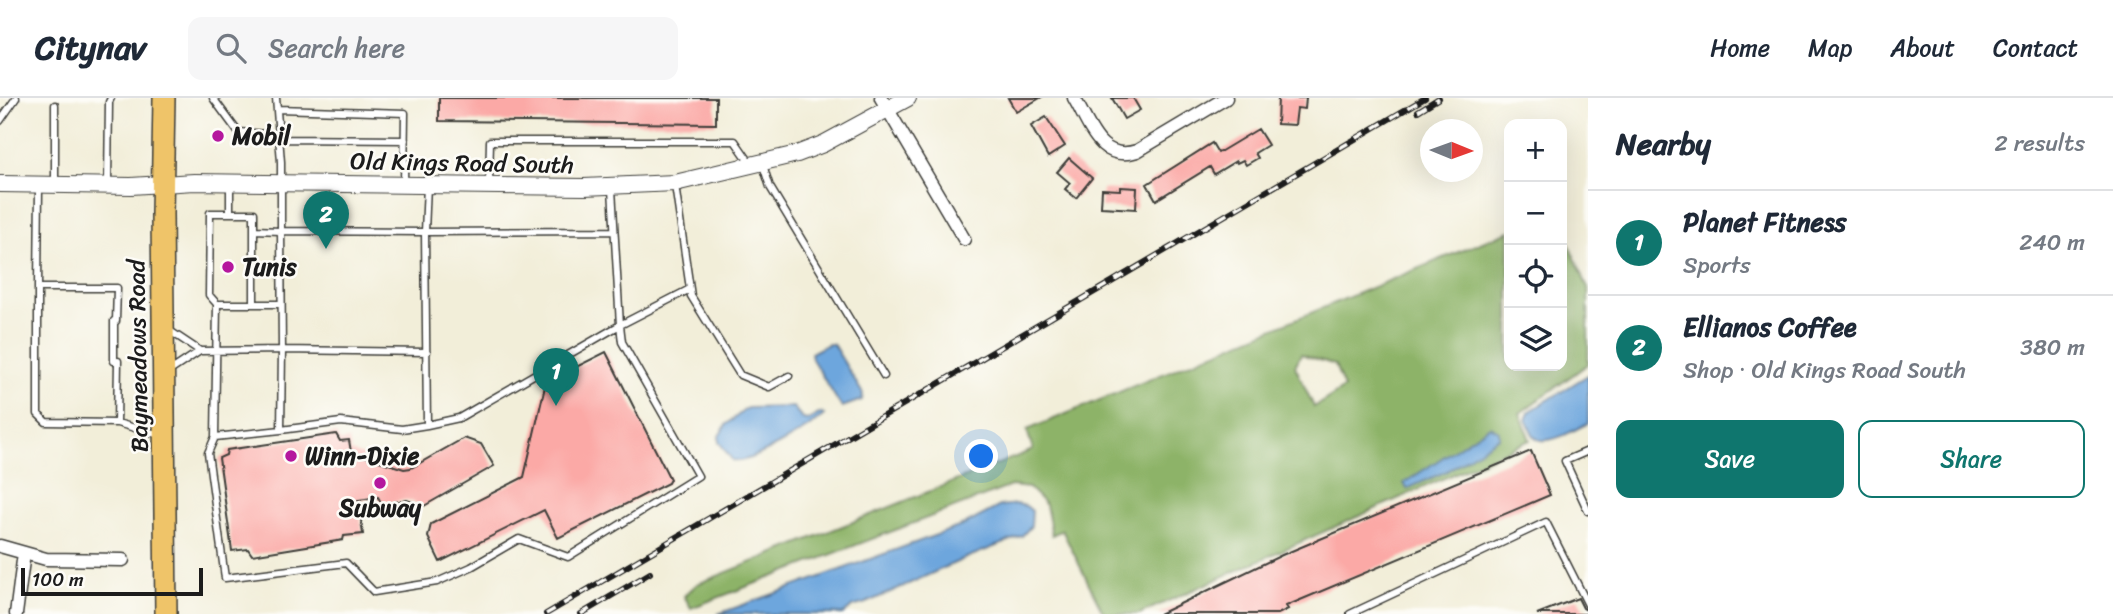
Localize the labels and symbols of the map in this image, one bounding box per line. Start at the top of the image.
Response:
place label: Mobil [231,115,292,157]
north arrow [1420,119,1483,182]
marker: Mobil [210,128,226,144]
street label: Old Kings Road South [350,140,574,186]
pin: 2 [303,191,349,249]
place label: Tunis [242,246,298,288]
street label: Baymeadows Road [115,258,161,453]
marker: Tunis [220,259,236,275]
pin: 1 [533,348,579,406]
place label: Winn-Dixie [305,435,420,477]
your location [964,439,998,473]
marker: Winn-Dixie [283,448,299,464]
marker: Subway [372,475,388,491]
place label: Subway [338,487,422,529]
scale bar [21,565,203,597]

